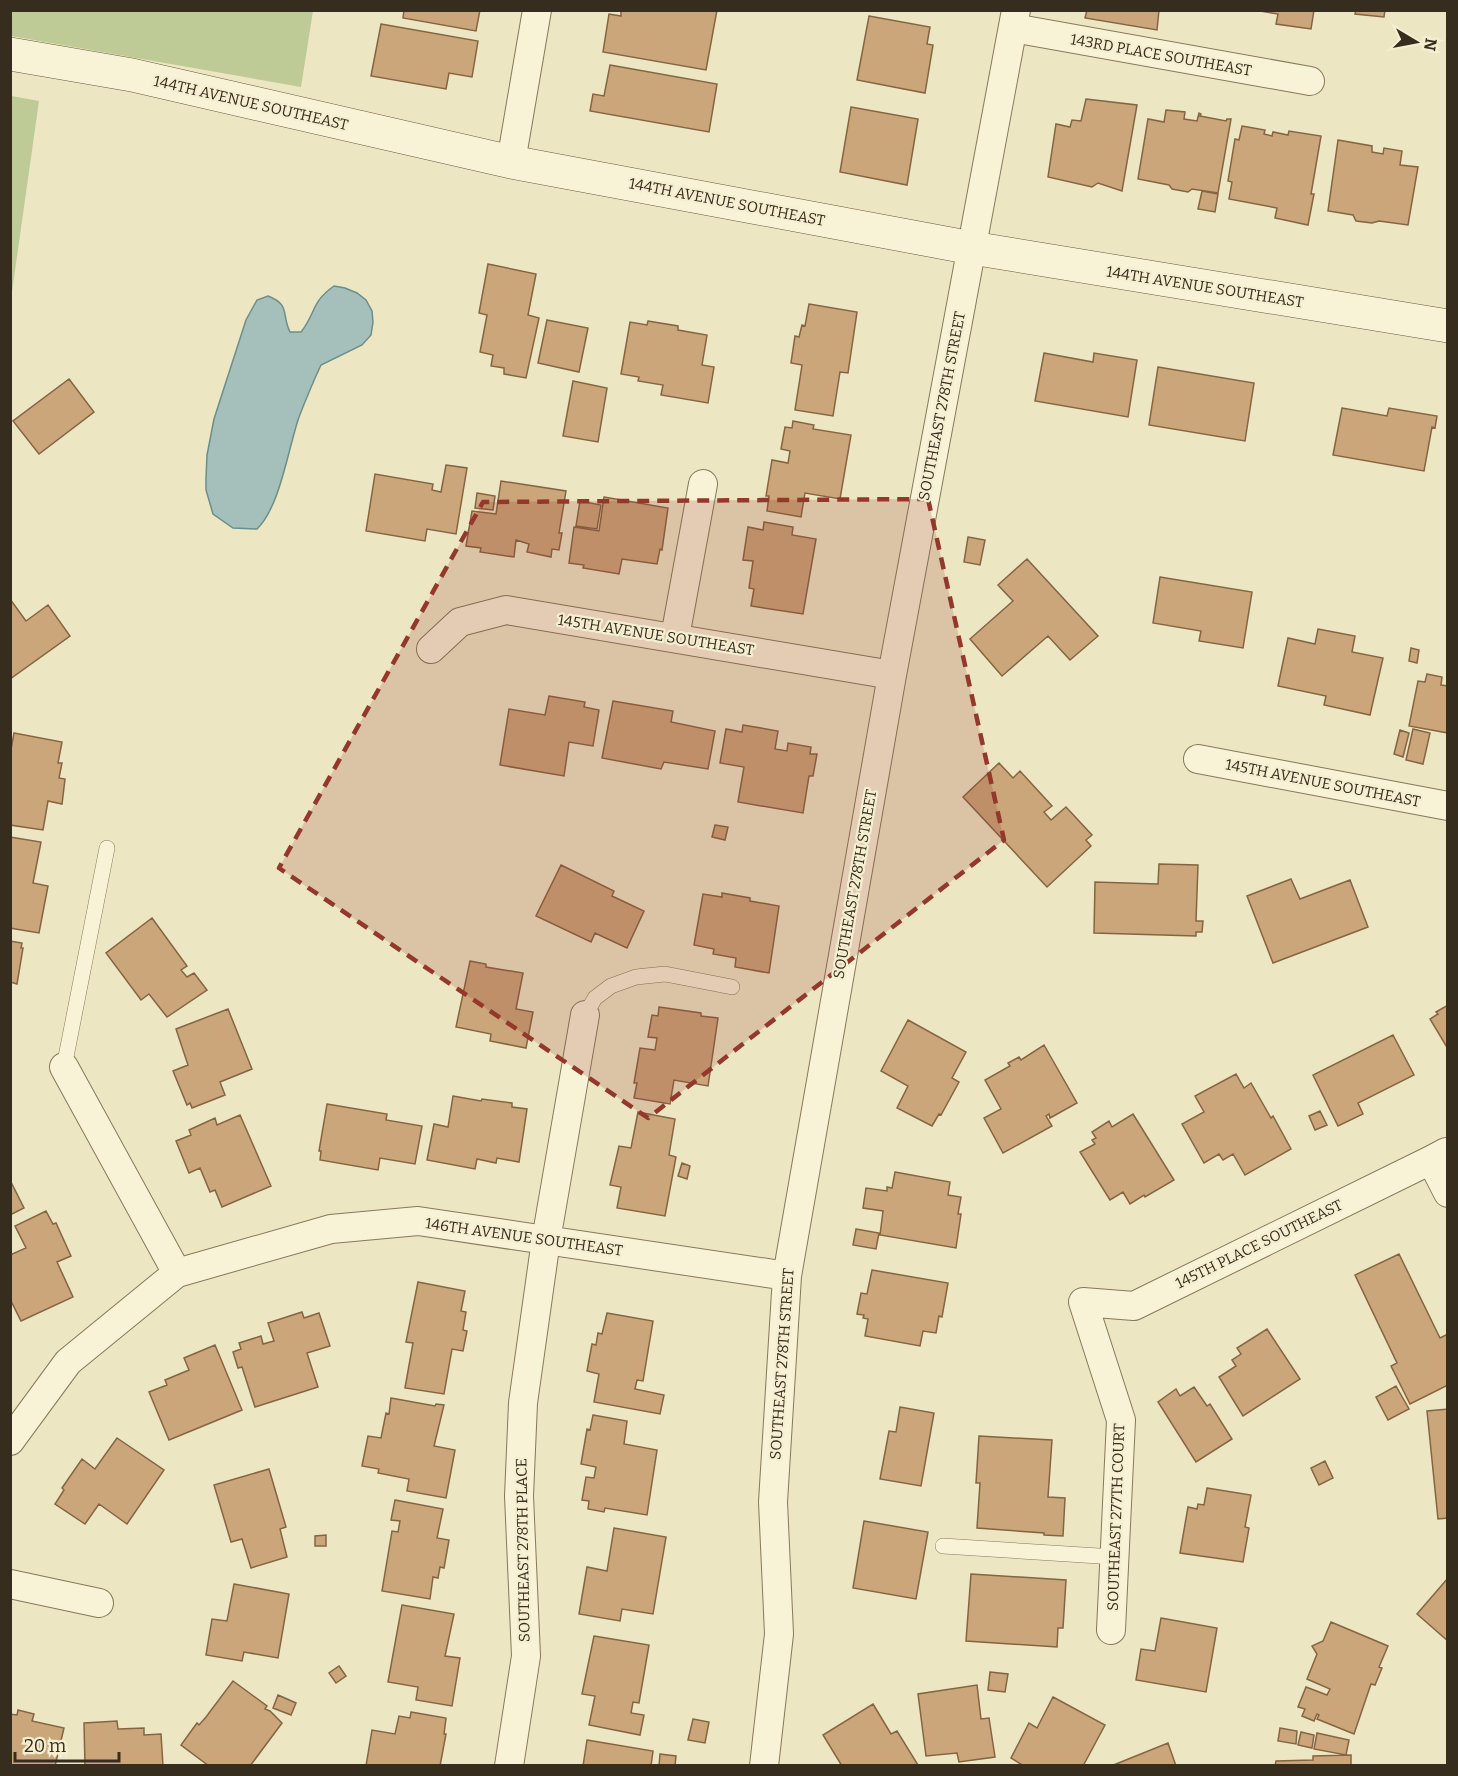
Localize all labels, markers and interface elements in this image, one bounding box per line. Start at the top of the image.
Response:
north arrow [1386,12,1446,72]
street label: 143RD PLACE SOUTHEAST [1069,30,1253,80]
text: N [1420,37,1441,52]
street label: 144TH AVENUE SOUTHEAST [152,72,350,134]
street label: 144TH AVENUE SOUTHEAST [628,174,827,230]
street label: 144TH AVENUE SOUTHEAST [1105,263,1305,312]
street label: SOUTHEAST 278TH STREET [915,310,969,502]
street label: 145TH AVENUE SOUTHEAST [557,611,756,659]
street label: 145TH AVENUE SOUTHEAST [1224,755,1422,811]
street label: SOUTHEAST 278TH STREET [829,788,881,980]
street label: 145TH PLACE SOUTHEAST [1173,1196,1346,1292]
street label: 146TH AVENUE SOUTHEAST [424,1214,624,1260]
street label: SOUTHEAST 278TH STREET [766,1267,798,1460]
street label: SOUTHEAST 277TH COURT [1104,1423,1128,1611]
street label: SOUTHEAST 278TH PLACE [512,1458,534,1642]
scale bar [15,1725,118,1763]
text: 20 m [24,1735,66,1757]

